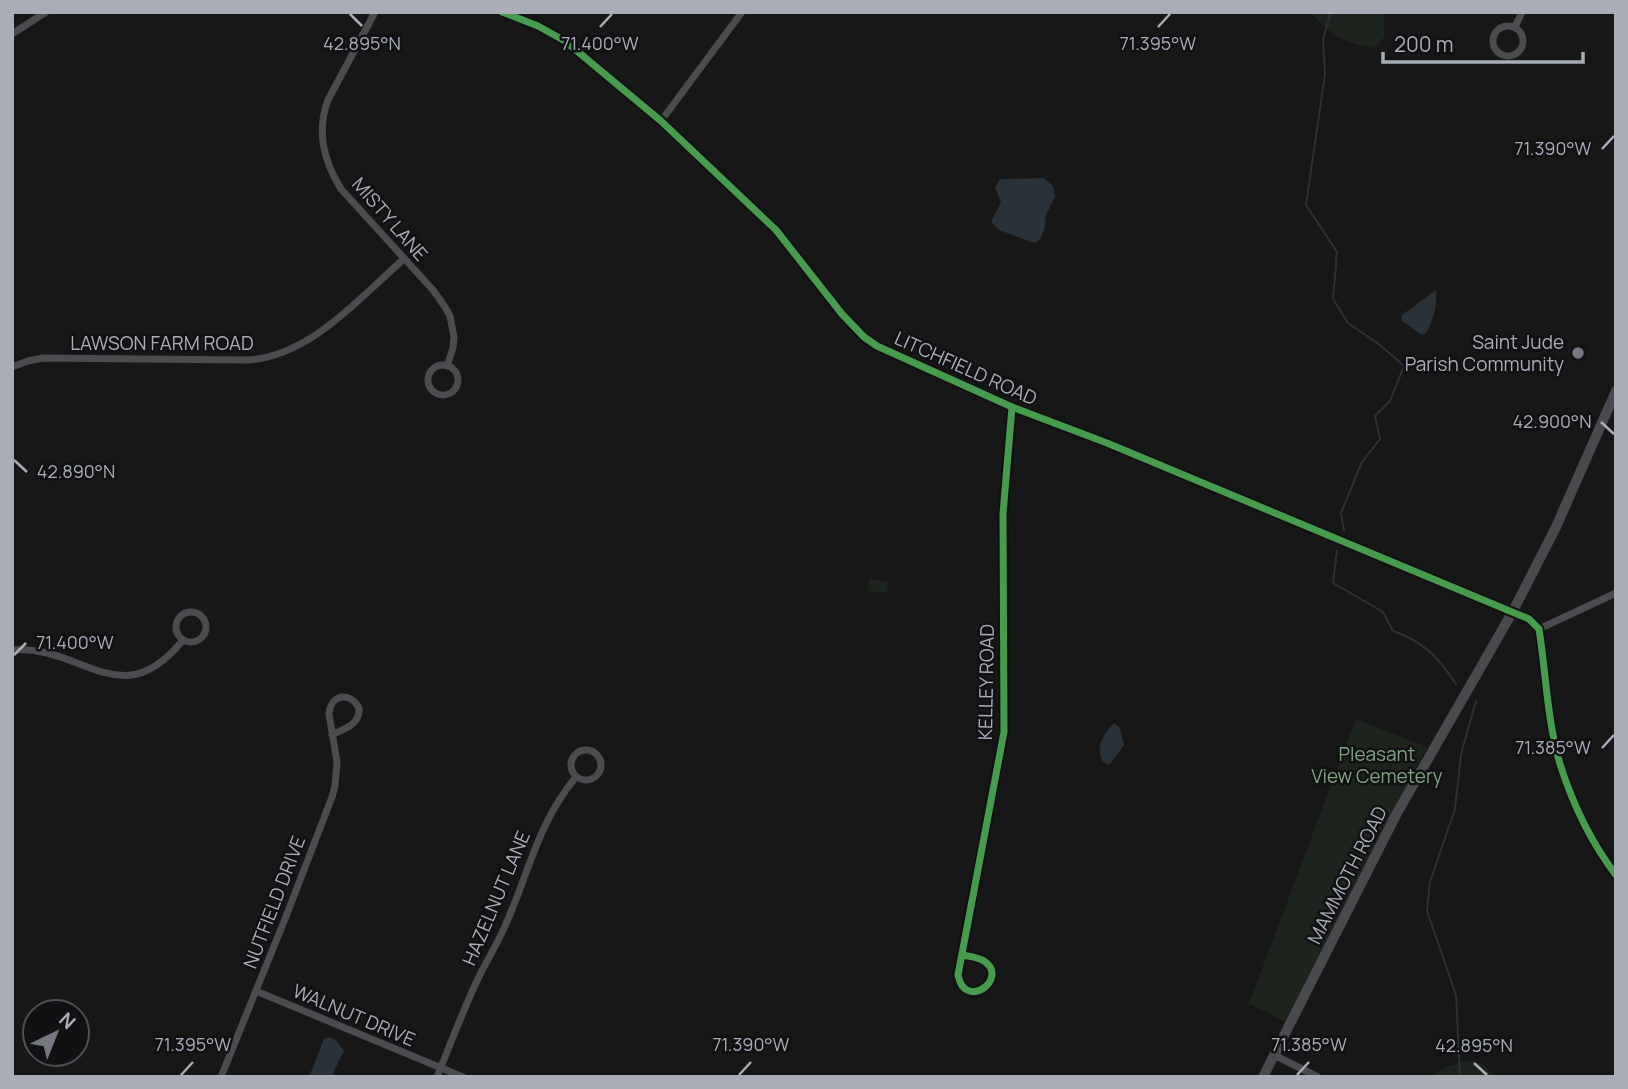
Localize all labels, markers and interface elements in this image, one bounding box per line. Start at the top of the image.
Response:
scale bar [1383,21,1582,65]
text: 200 m [1394,30,1454,58]
text: 42.895°N [323,31,401,55]
text: 71.400°W [561,31,639,55]
text: 71.395°W [1120,31,1196,55]
text: 71.390°W [1515,136,1592,160]
street label: MISTY LANE [346,172,434,266]
street label: LITCHFIELD ROAD [891,325,1041,411]
place label: Saint Jude Parish Community [1405,329,1564,377]
street label: LAWSON FARM ROAD [70,330,254,356]
marker: Saint Jude Parish Community [1570,345,1586,361]
text: 42.900°N [1513,409,1592,433]
text: 42.890°N [37,459,115,483]
street label: KELLEY ROAD [972,624,1000,740]
text: 71.400°W [36,630,114,654]
text: 71.385°W [1515,735,1591,759]
park label: Pleasant View Cemetery [1311,741,1443,789]
street label: MAMMOTH ROAD [1301,802,1393,948]
street label: HAZELNUT LANE [456,827,536,969]
street label: NUTFIELD DRIVE [237,832,311,972]
street label: WALNUT DRIVE [289,978,419,1052]
north arrow [21,998,91,1068]
text: N [54,1006,81,1035]
text: 71.395°W [155,1032,231,1056]
text: 71.390°W [713,1032,790,1056]
text: 71.385°W [1271,1032,1347,1056]
text: 42.895°N [1435,1033,1513,1057]

